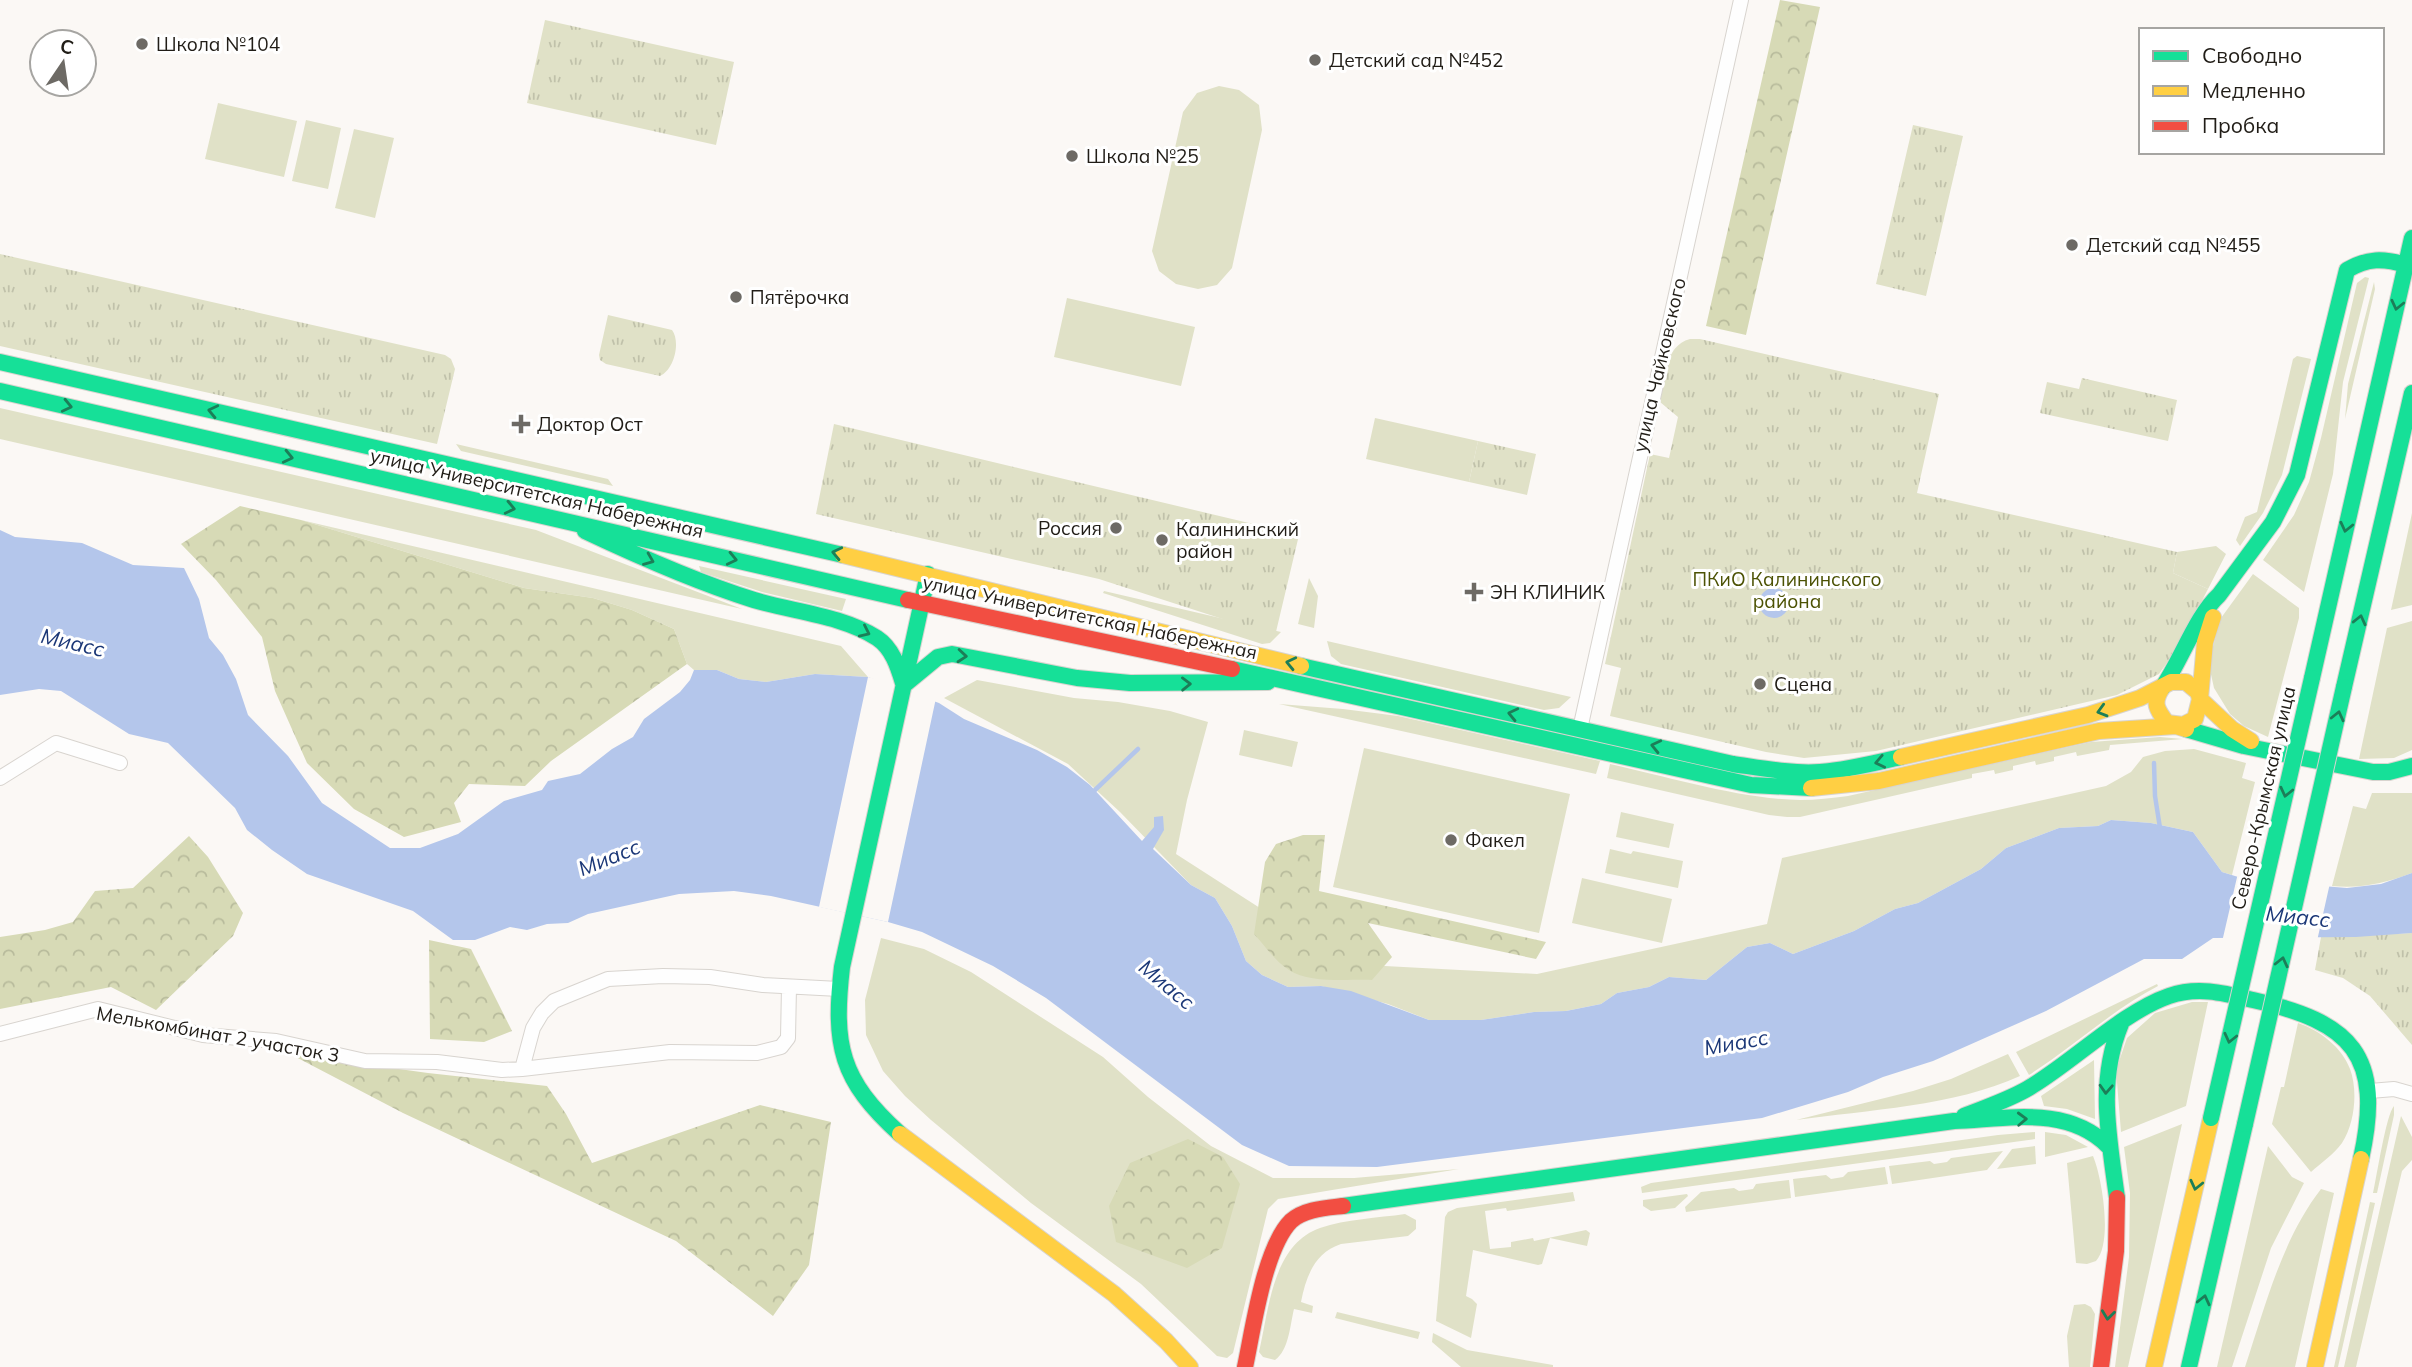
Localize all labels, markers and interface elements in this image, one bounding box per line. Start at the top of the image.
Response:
north arrow [28,28,98,98]
legend [2139,28,2384,154]
place label: Школа №104 [156,32,280,56]
text: С [58,33,76,60]
marker: Школа №104 [134,36,150,52]
text: Свободно [2202,42,2302,68]
place label: Детский сад №452 [1329,48,1503,72]
marker: Детский сад №452 [1307,52,1323,68]
text: Медленно [2202,77,2306,103]
text: Пробка [2202,112,2279,138]
place label: Школа №25 [1086,144,1199,168]
marker: Школа №25 [1064,148,1080,164]
place label: Детский сад №455 [2086,233,2260,257]
marker: Детский сад №455 [2064,237,2080,253]
street label: улица Чайковского [1627,275,1691,455]
place label: Пятёрочка [750,285,849,309]
marker: Пятёрочка [728,289,744,305]
one-way arrow [2391,299,2405,311]
one-way arrow [60,398,72,413]
one-way arrow [207,404,219,419]
place label: Доктор Ост [537,412,643,436]
marker: Доктор Ост [511,414,531,434]
street label: улица Университетская Набережная [368,443,706,543]
one-way arrow [282,449,294,464]
one-way arrow [504,500,516,515]
place label: Россия [1038,516,1102,540]
place label: Калининский район [1176,517,1299,563]
marker: Россия [1108,520,1124,536]
one-way arrow [2340,521,2355,533]
marker: Калининский район [1154,532,1170,548]
one-way arrow [831,547,843,562]
one-way arrow [726,551,738,565]
one-way arrow [643,552,655,566]
park label: ПКиО Калининского района [1693,567,1881,613]
street label: улица Университетская Набережная [921,570,1259,664]
place label: ЭН КЛИНИК [1490,580,1606,604]
marker: ЭН КЛИНИК [1464,582,1484,602]
one-way arrow [2351,614,2366,626]
water label: Миасс [39,622,108,662]
one-way arrow [858,624,870,638]
one-way arrow [956,648,967,663]
one-way arrow [1286,657,1298,671]
place label: Сцена [1774,672,1832,696]
one-way arrow [1182,676,1192,692]
marker: Сцена [1752,676,1768,692]
street label: Северо-Крымская улица [2226,684,2300,912]
one-way arrow [2096,703,2108,718]
one-way arrow [1507,708,1519,722]
one-way arrow [2330,710,2344,722]
one-way arrow [1650,740,1662,755]
one-way arrow [1874,754,1886,769]
one-way arrow [2279,786,2294,798]
place label: Факел [1465,828,1525,852]
marker: Факел [1443,832,1459,848]
water label: Миасс [574,833,644,881]
water label: Миасс [2265,900,2332,932]
water label: Миасс [1134,953,1200,1015]
one-way arrow [2274,956,2288,968]
street label: Мелькомбинат 2 участок 3 [95,1001,341,1067]
water label: Миасс [1702,1024,1770,1060]
one-way arrow [2223,1032,2238,1044]
one-way arrow [2098,1084,2113,1095]
one-way arrow [2017,1111,2028,1126]
one-way arrow [2190,1179,2204,1191]
one-way arrow [2196,1295,2211,1307]
one-way arrow [2100,1309,2115,1321]

